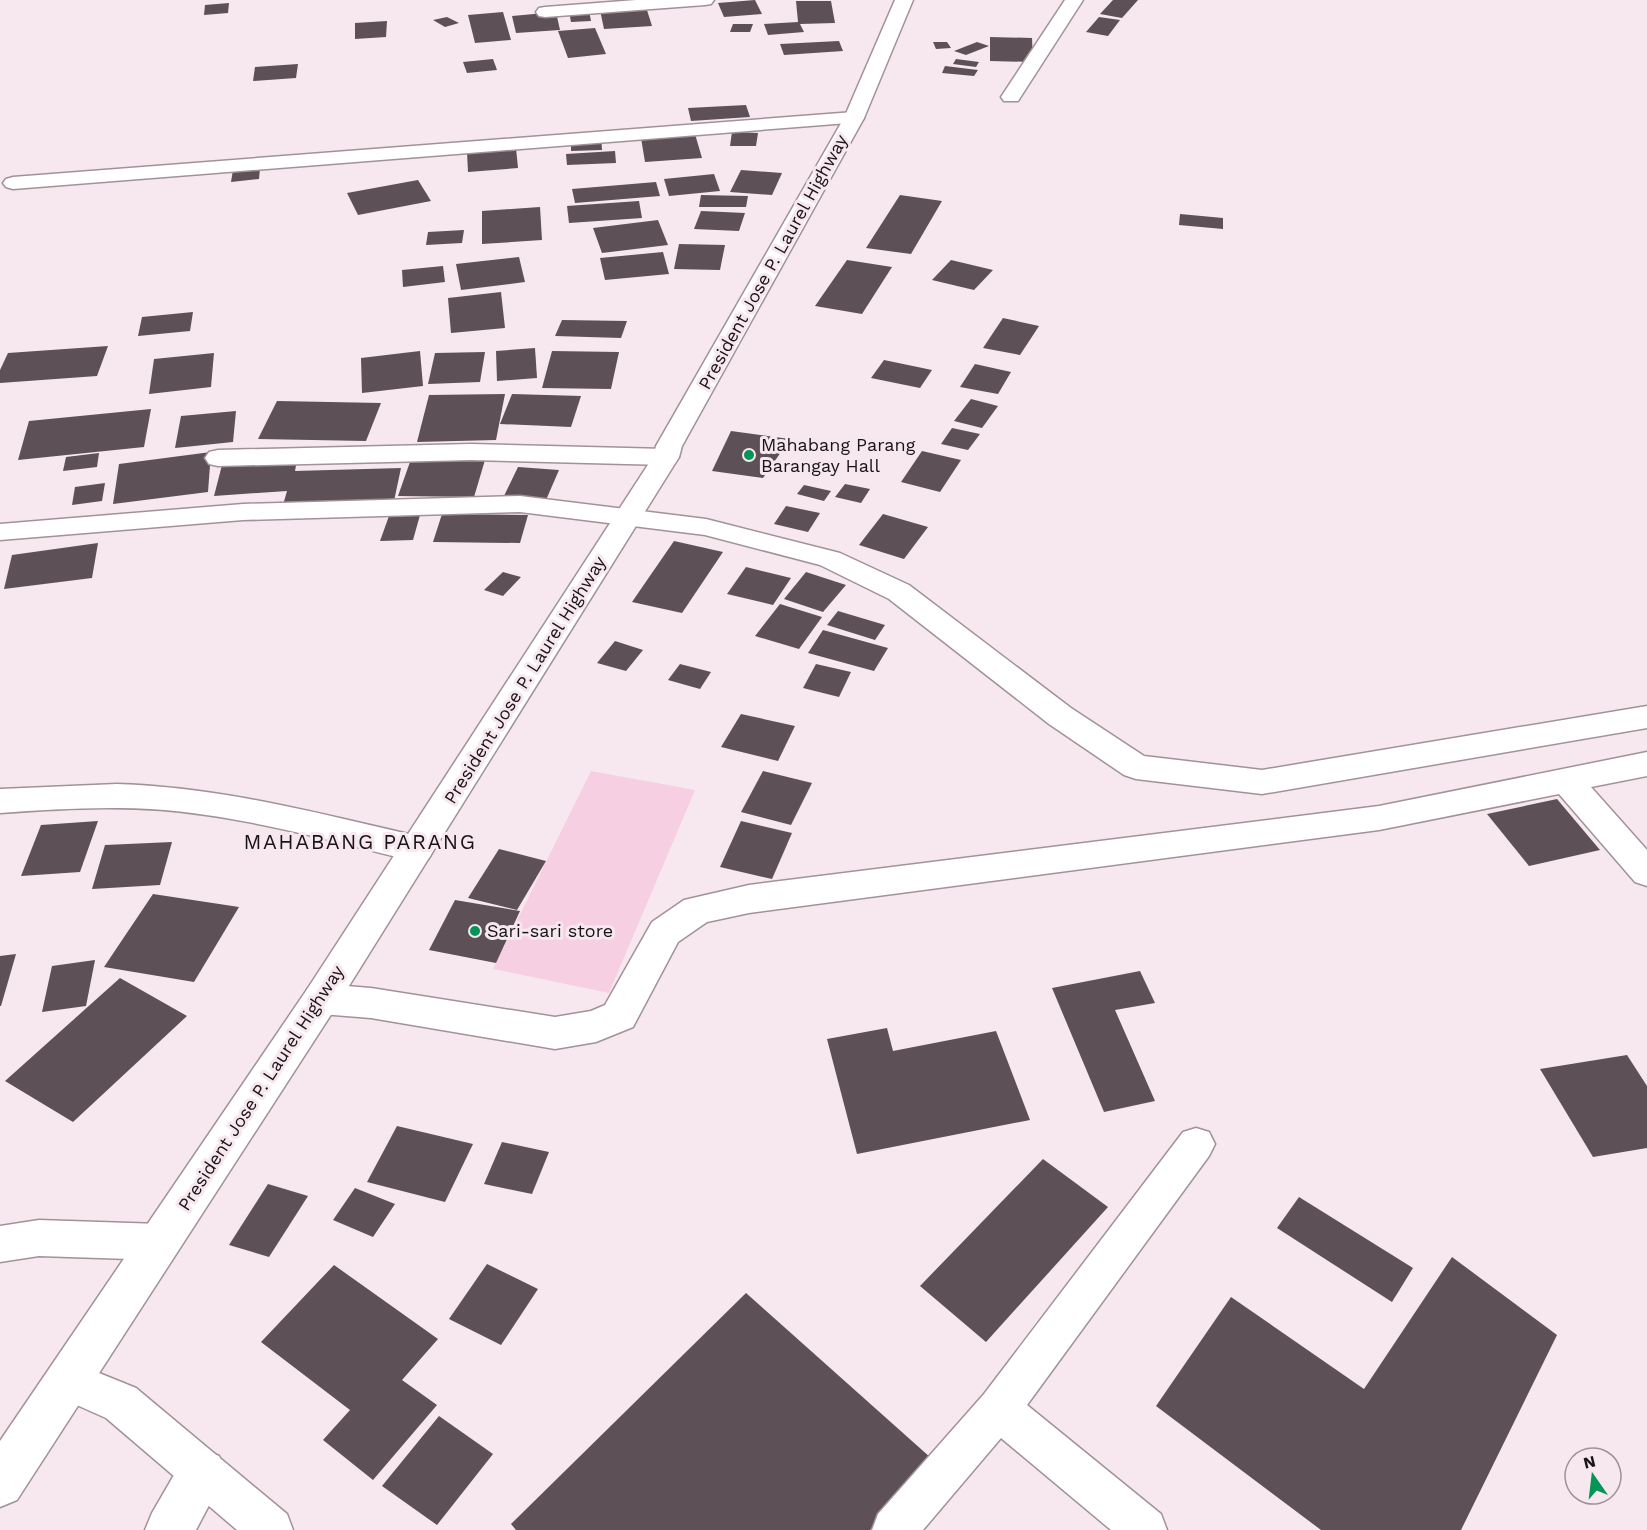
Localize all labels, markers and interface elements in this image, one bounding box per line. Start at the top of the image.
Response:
street label: President Jose P. Laurel Highway [694,130,852,393]
place label: Mahabang Parang Barangay Hall [761,434,916,476]
marker: Mahabang Parang Barangay Hall [742,448,756,462]
street label: President Jose P. Laurel Highway [439,551,610,807]
district label: MAHABANG PARANG [244,829,476,854]
place label: Sari-sari store [487,920,613,941]
marker: Sari-sari store [468,924,482,938]
street label: President Jose P. Laurel Highway [173,961,348,1214]
north arrow [1563,1446,1623,1506]
text: N [1581,1451,1598,1473]

